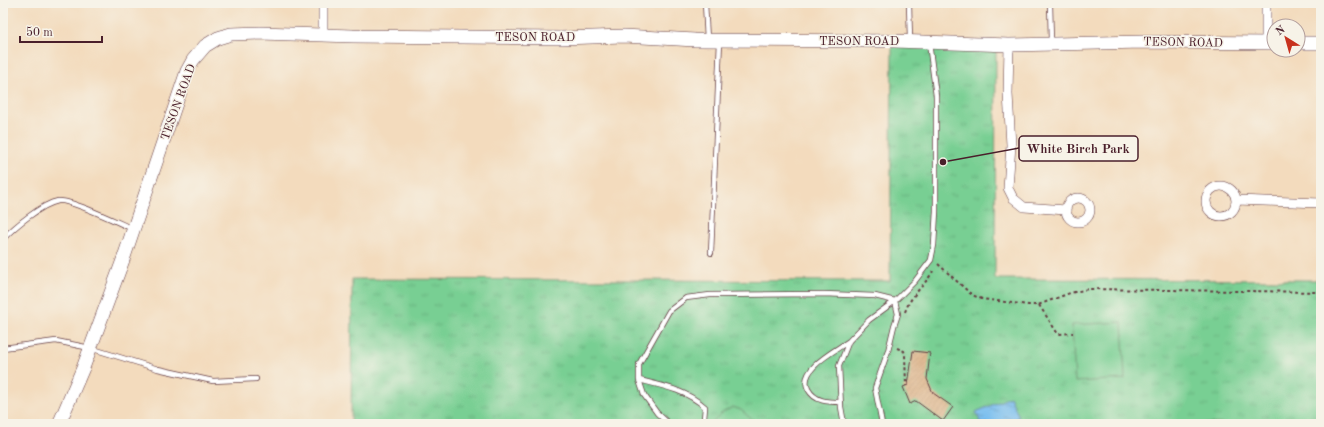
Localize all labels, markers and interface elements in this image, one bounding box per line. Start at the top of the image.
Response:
scale bar [20,18,102,44]
north arrow [1266,18,1306,58]
text: N [1274,24,1288,38]
text: 50 m [26,26,53,39]
street label: TESON ROAD [495,32,575,44]
street label: TESON ROAD [819,36,899,48]
street label: TESON ROAD [1143,36,1223,50]
street label: TESON ROAD [160,63,198,142]
callout: White Birch Park [1019,136,1138,161]
text: White Birch Park [1026,143,1130,156]

